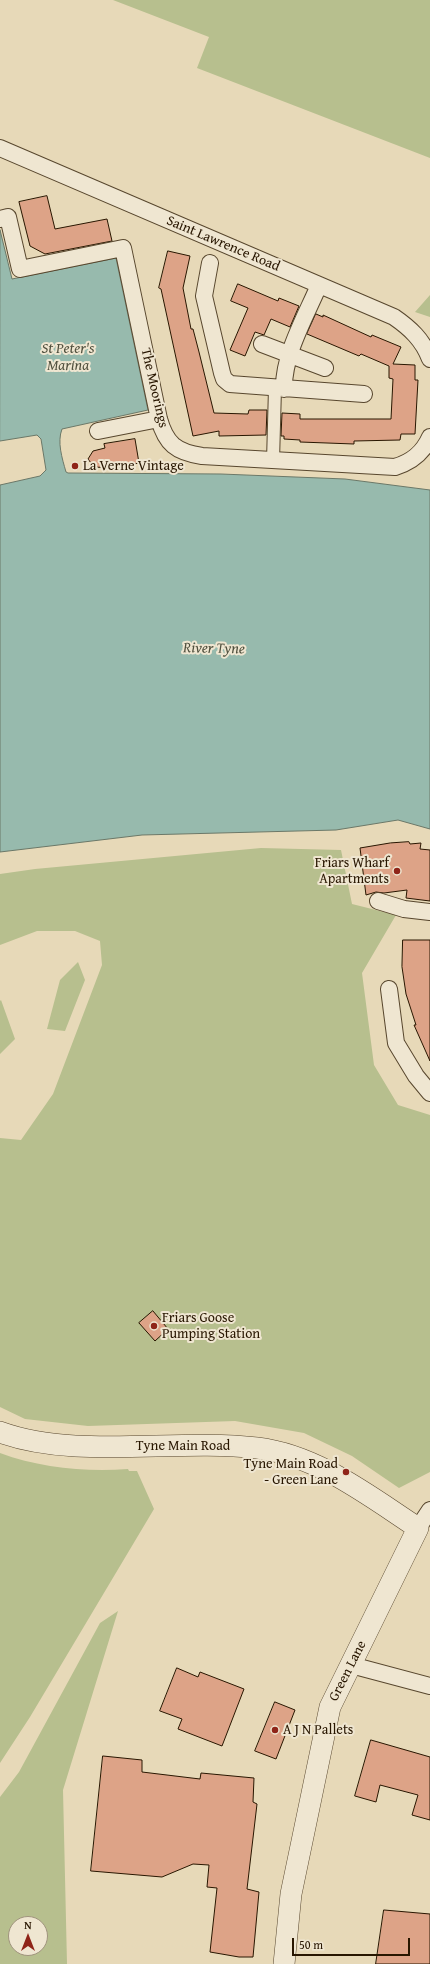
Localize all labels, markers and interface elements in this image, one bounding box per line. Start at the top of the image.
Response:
street label: Saint Lawrence Road [164,213,282,275]
water label: St Peter's Marina [42,340,94,375]
street label: The Moorings [137,347,171,429]
place label: La Verne Vintage [83,458,184,474]
marker: La Verne Vintage [70,461,80,471]
water label: River Tyne [183,639,245,659]
place label: Friars Wharf Apartments [315,855,389,888]
marker: Friars Wharf Apartments [392,866,402,876]
place label: Friars Goose Pumping Station [162,1310,260,1342]
marker: Friars Goose Pumping Station [149,1321,159,1331]
street label: Tyne Main Road [136,1438,230,1454]
place label: Tyne Main Road - Green Lane [243,1456,338,1488]
marker: Tyne Main Road - Green Lane [341,1467,351,1477]
street label: Green Lane [326,1638,370,1704]
place label: A J N Pallets [283,1722,353,1738]
marker: A J N Pallets [270,1725,280,1735]
north arrow [8,1916,48,1956]
text: N [24,1917,32,1933]
scale bar [294,1930,412,1956]
text: 50 m [299,1936,323,1953]

